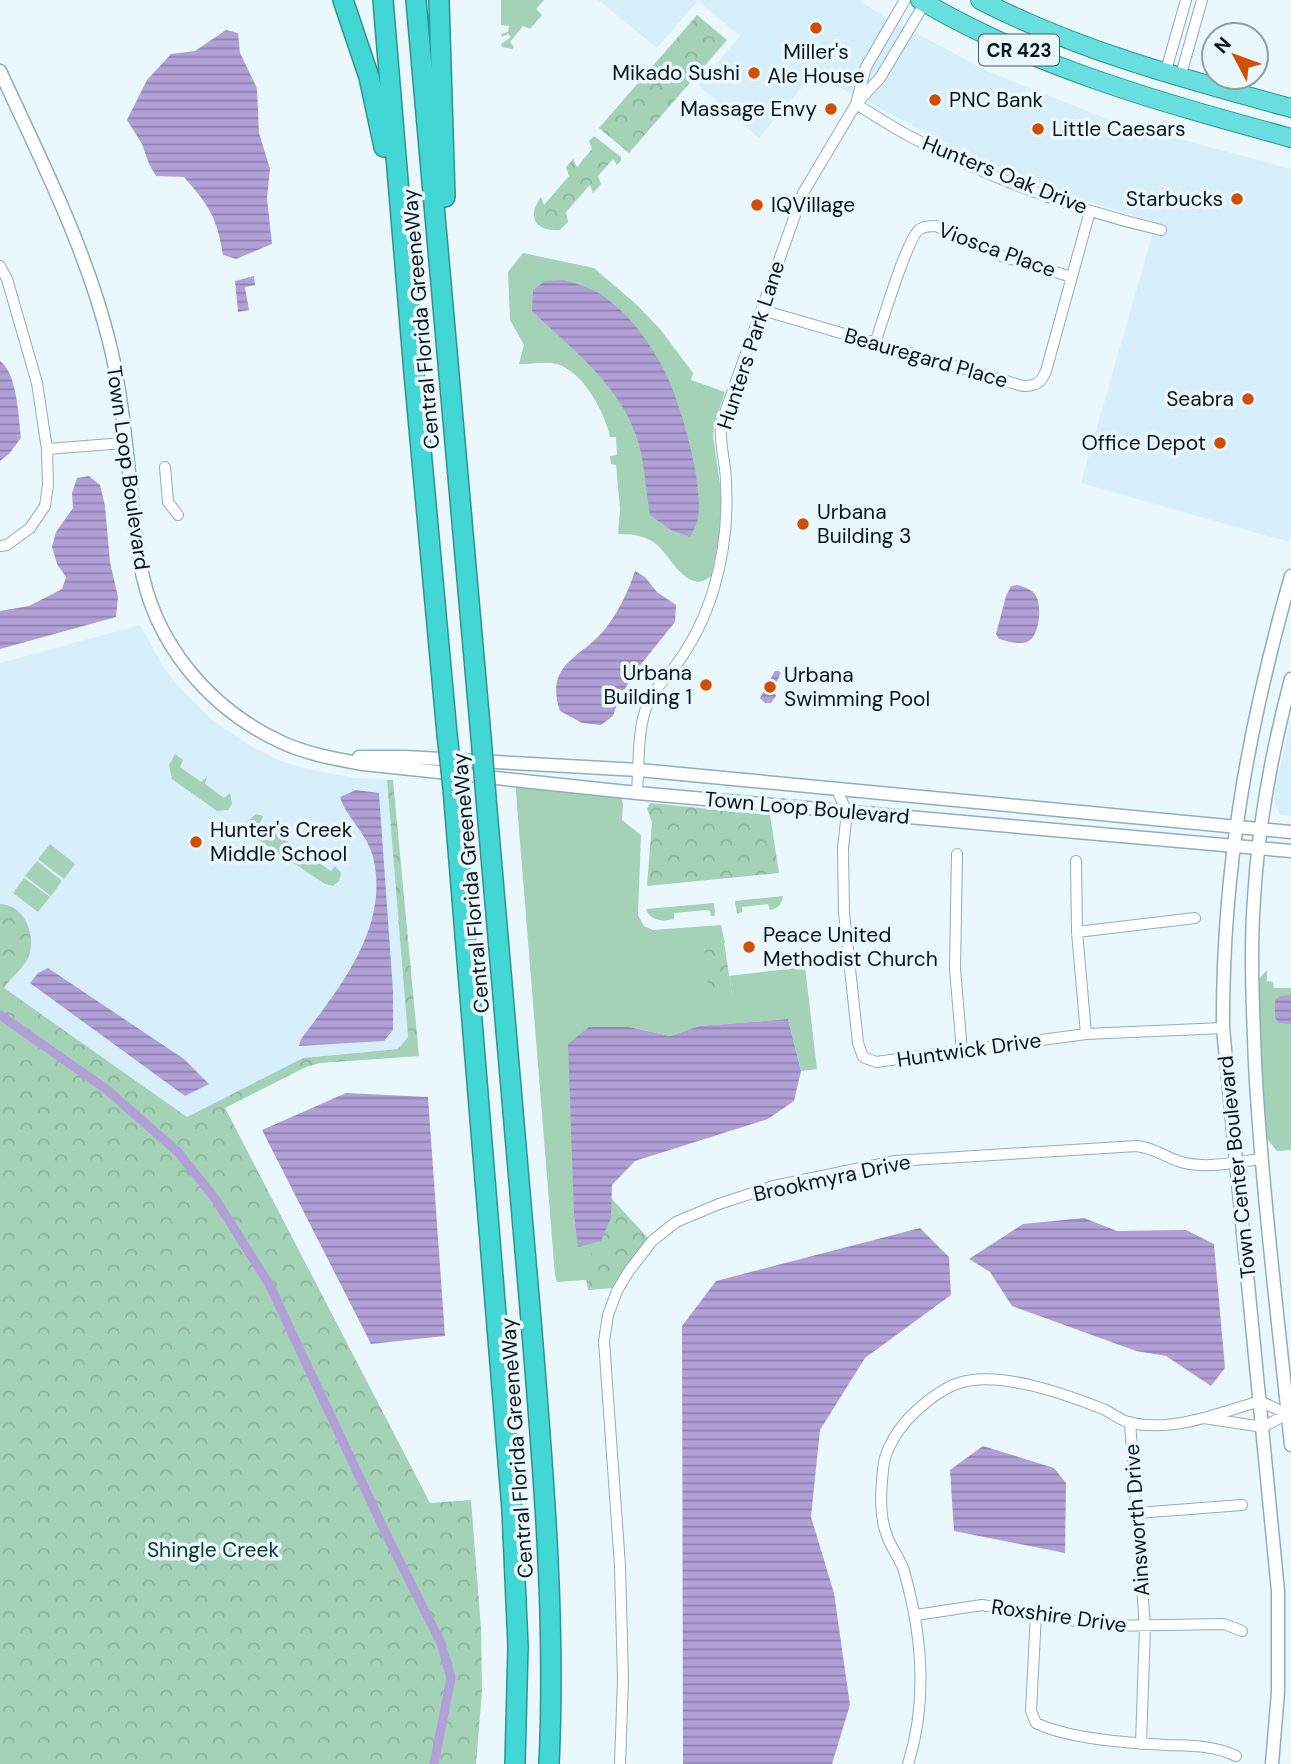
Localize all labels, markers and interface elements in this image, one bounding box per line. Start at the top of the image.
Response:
marker: Miller's Ale House [808,20,824,36]
north arrow [1200,21,1270,91]
text: N [1209,32,1237,59]
road number: CR 423 [979,34,1059,66]
place label: Miller's Ale House [767,38,865,90]
place label: Mikado Sushi [612,59,740,87]
marker: Mikado Sushi [746,65,762,81]
place label: PNC Bank [949,86,1043,114]
marker: PNC Bank [927,92,943,108]
place label: Massage Envy [680,95,817,123]
marker: Massage Envy [823,101,839,117]
place label: Little Caesars [1052,115,1185,143]
marker: Little Caesars [1030,121,1046,137]
street label: Hunters Oak Drive [918,129,1092,221]
place label: Starbucks [1126,185,1223,213]
street label: Central Florida GreeneWay [396,187,446,450]
place label: IQVillage [771,191,855,219]
marker: Starbucks [1229,191,1245,207]
marker: IQVillage [749,197,765,213]
street label: Viosca Place [934,216,1060,284]
street label: Hunters Park Lane [711,257,791,433]
street label: Beauregard Place [841,321,1011,395]
street label: Town Loop Boulevard [100,364,156,572]
place label: Seabra [1166,385,1234,413]
marker: Seabra [1240,391,1256,407]
place label: Office Depot [1081,429,1206,457]
marker: Office Depot [1212,435,1228,451]
place label: Urbana Building 3 [817,498,911,550]
marker: Urbana Building 3 [795,516,811,532]
place label: Urbana Building 1 [603,659,692,711]
place label: Urbana Swimming Pool [784,661,930,713]
marker: Urbana Building 1 [698,677,714,693]
marker: Urbana Swimming Pool [762,679,778,695]
street label: Central Florida GreeneWay [446,751,496,1014]
street label: Town Loop Boulevard [703,785,911,831]
place label: Hunter's Creek Middle School [210,816,353,868]
marker: Hunter's Creek Middle School [188,834,204,850]
place label: Peace United Methodist Church [763,921,938,973]
marker: Peace United Methodist Church [741,939,757,955]
street label: Huntwick Drive [895,1026,1043,1074]
street label: Town Center Boulevard [1211,1054,1263,1280]
street label: Brookmyra Drive [751,1148,913,1208]
street label: Central Florida GreeneWay [494,1316,540,1579]
street label: Ainsworth Drive [1118,1443,1156,1597]
park label: Shingle Creek [147,1536,279,1564]
street label: Roxshire Drive [989,1593,1129,1639]

